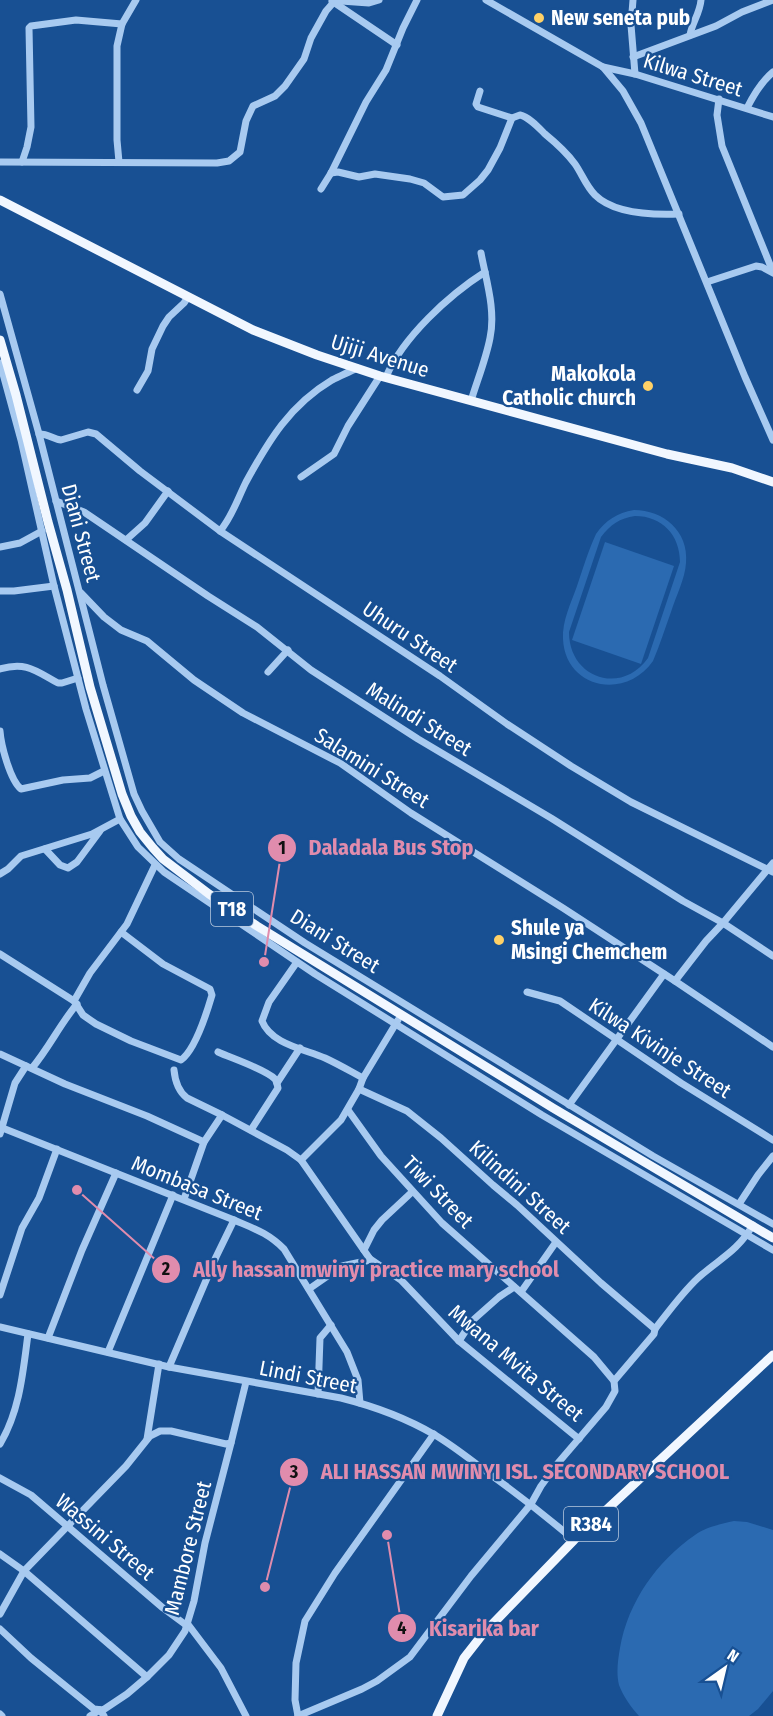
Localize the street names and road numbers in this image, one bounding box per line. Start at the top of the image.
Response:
street label: Kilwa Street [640,48,746,102]
street label: Ujiji Avenue [328,329,432,383]
street label: Diani Street [55,481,107,585]
street label: Uhuru Street [357,596,463,678]
street label: Malindi Street [361,676,477,762]
street label: Salamini Street [310,722,434,814]
road number: T18 [211,892,253,926]
street label: Diani Street [285,903,385,979]
street label: Kilwa Kivinje Street [584,992,736,1104]
street label: Kilindini Street [464,1135,576,1239]
street label: Mombasa Street [128,1150,266,1226]
street label: Tiwi Street [397,1150,479,1234]
street label: Mwana Mvita Street [443,1299,589,1427]
street label: Lindi Street [257,1355,359,1399]
street label: Mambore Street [159,1478,217,1618]
street label: Wassini Street [50,1488,160,1586]
road number: R384 [564,1507,618,1541]

